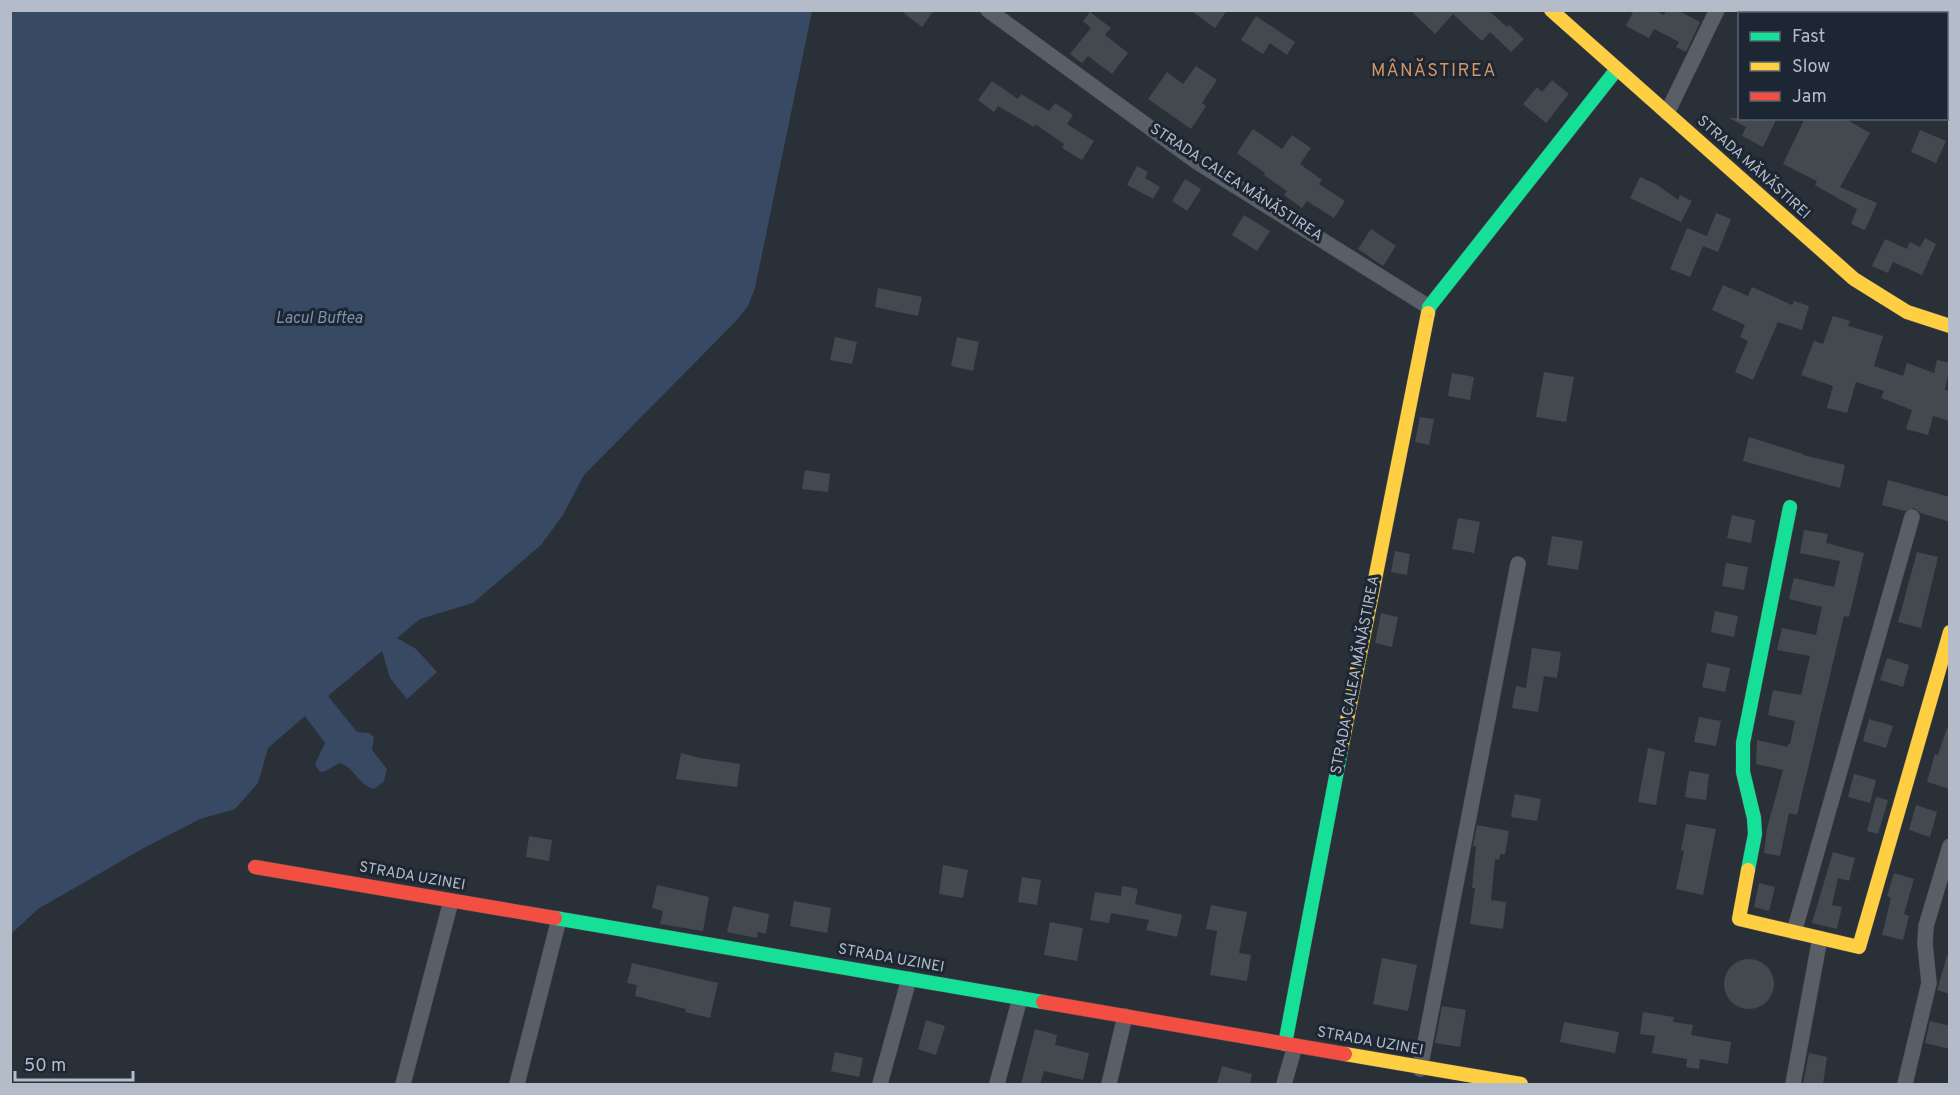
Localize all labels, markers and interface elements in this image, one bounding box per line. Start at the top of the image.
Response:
legend [1738,12,1948,120]
text: Fast [1792,26,1825,49]
text: Slow [1792,56,1830,79]
district label: MÂNĂSTIREA [1371,58,1497,83]
text: Jam [1792,86,1827,109]
street label: STRADA MĂNĂSTIREI [1692,111,1815,224]
street label: STRADA CALEA MĂNĂSTIREA [1146,118,1327,246]
water label: Lacul Buftea [276,309,363,329]
street label: STRADA CALEA MĂNĂSTIREA [1325,574,1385,776]
street label: STRADA UZINEI [357,858,467,896]
street label: STRADA UZINEI [836,940,946,978]
street label: STRADA UZINEI [1315,1023,1425,1061]
scale bar [15,1044,134,1082]
text: 50 m [24,1055,66,1078]

